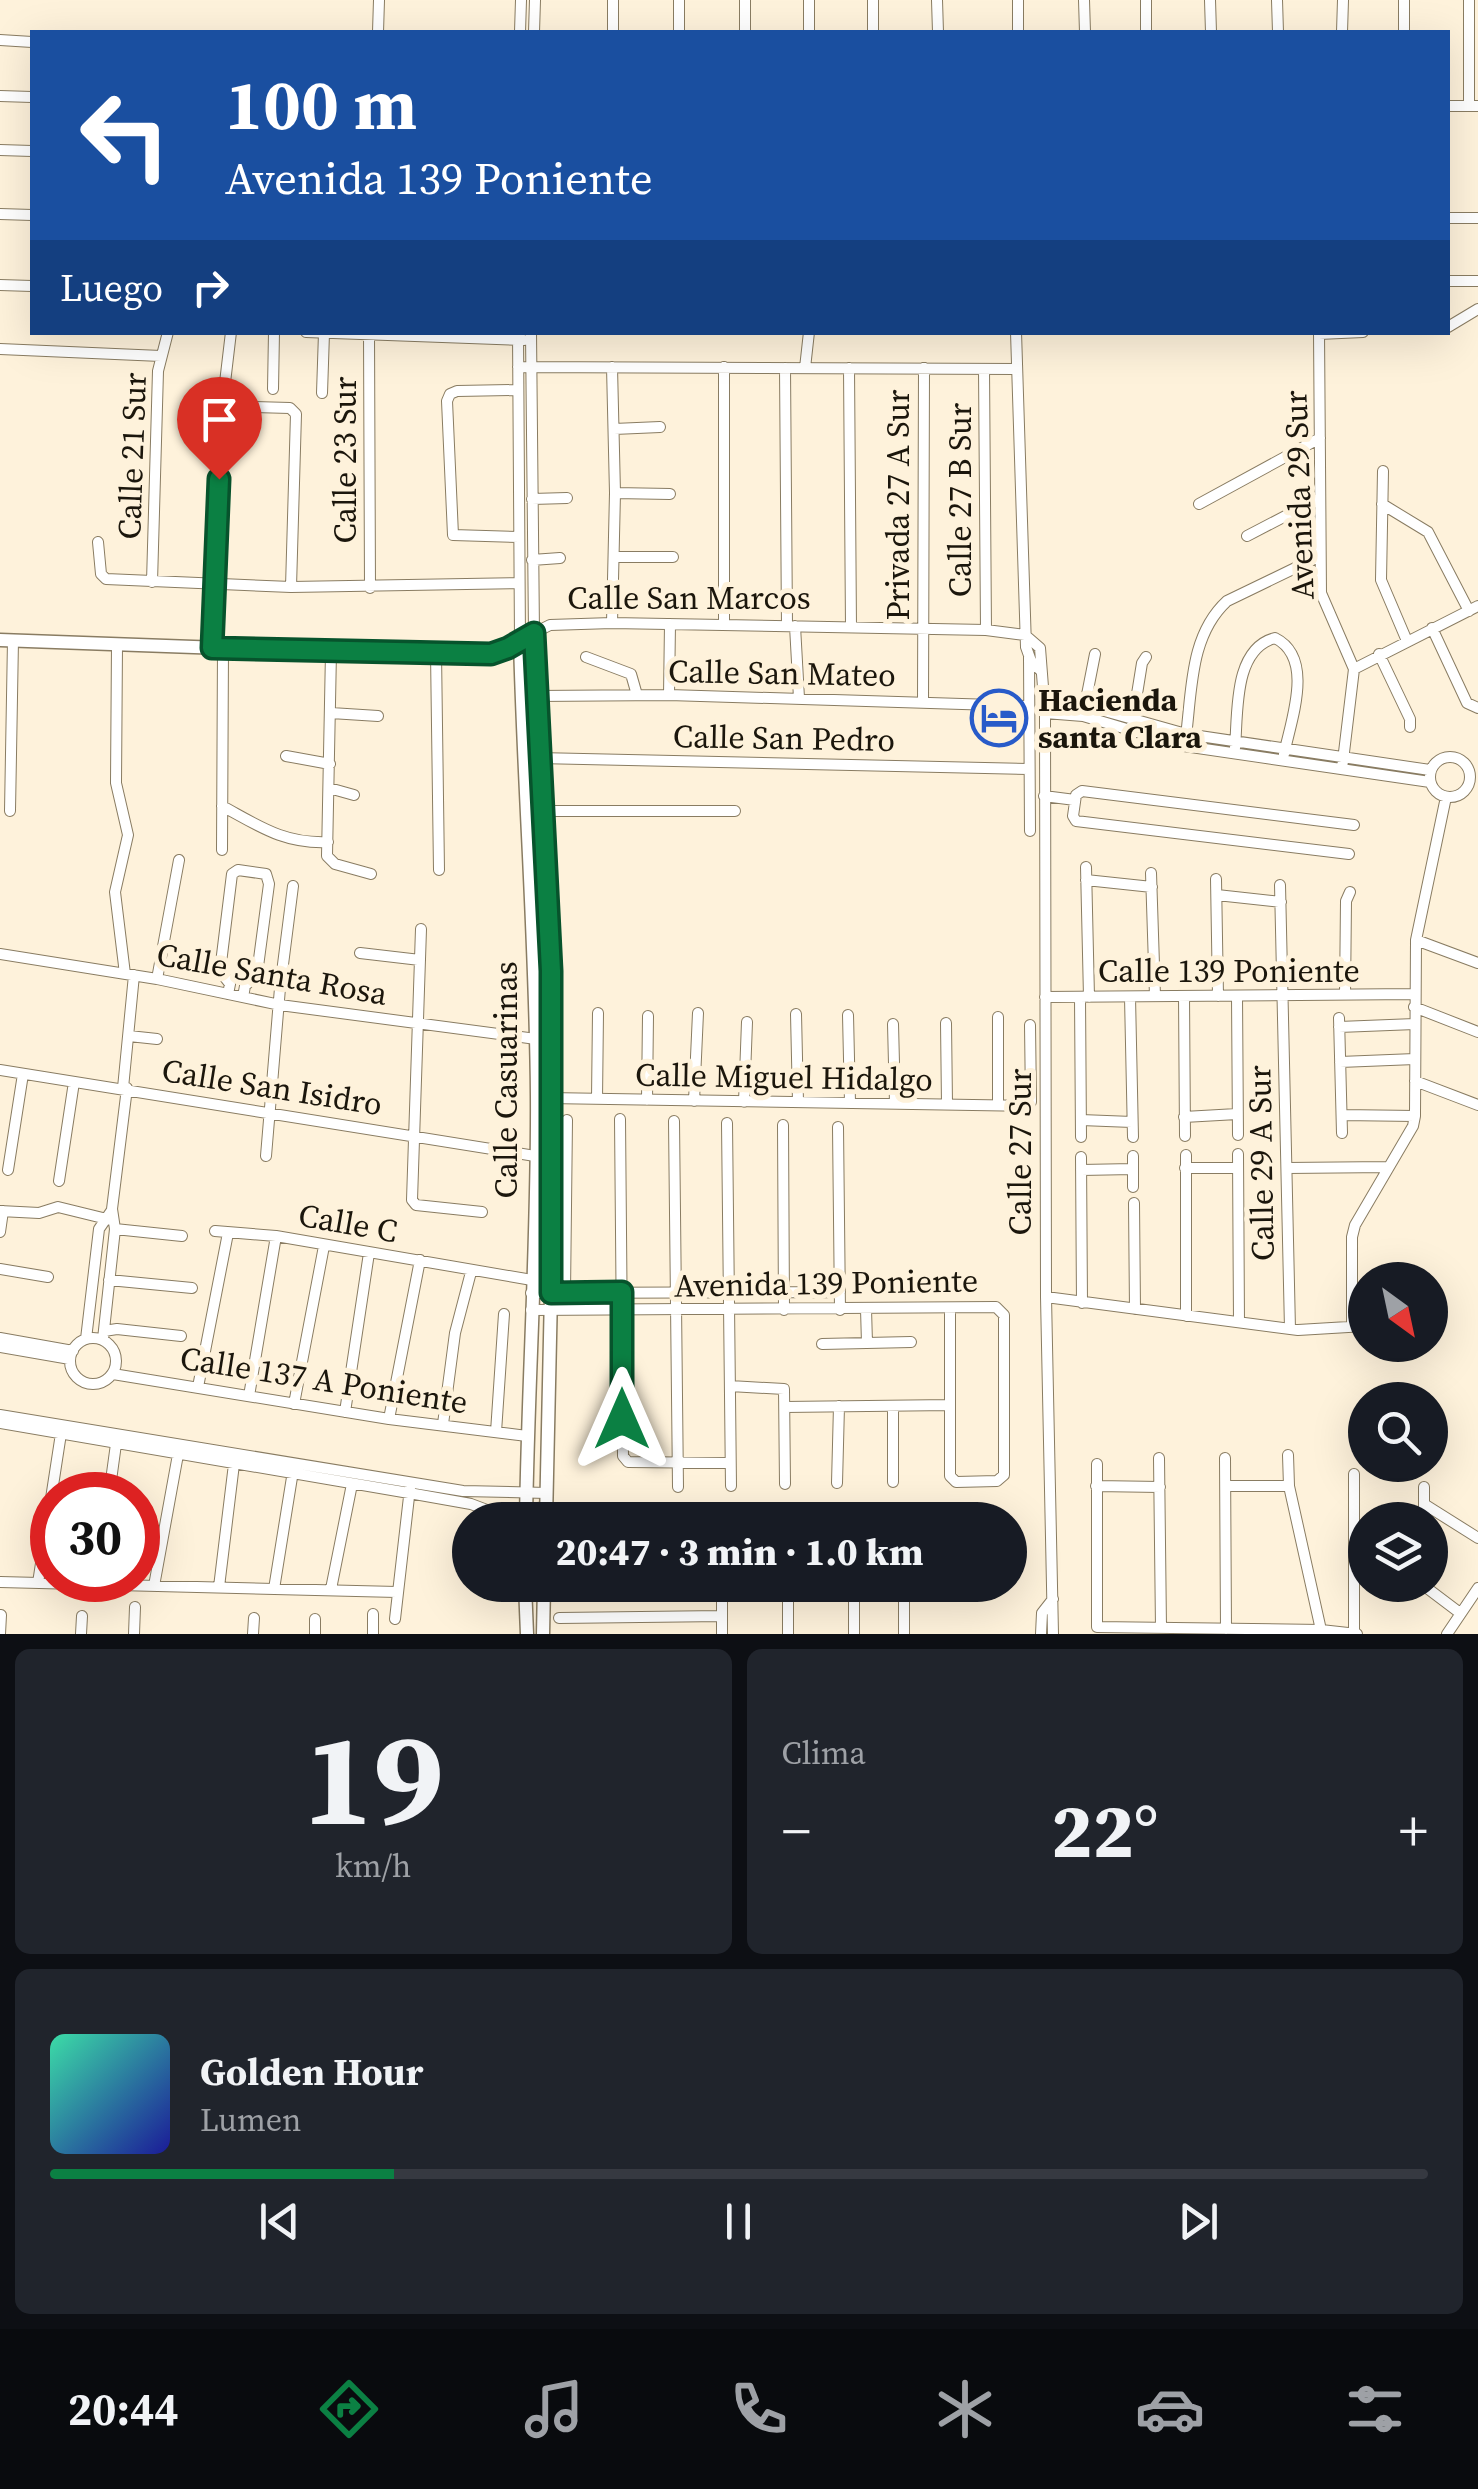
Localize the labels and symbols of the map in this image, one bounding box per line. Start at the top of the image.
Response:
street label: Calle 21 Sur [107,371,157,540]
street label: Calle 23 Sur [323,376,367,544]
pin [177,377,262,480]
street label: Privada 27 A Sur [876,389,920,621]
street label: Avenida 29 Sur [1273,389,1325,600]
street label: Calle 27 B Sur [938,402,982,597]
street label: Calle San Marcos [567,576,811,620]
street label: Calle San Mateo [668,649,896,697]
place label: Hacienda santa Clara [1038,678,1203,759]
hotel icon: Hacienda santa Clara [969,688,1029,748]
street label: Calle San Pedro [673,714,895,762]
street label: Calle Santa Rosa [153,932,391,1016]
street label: Calle 139 Poniente [1098,949,1360,993]
street label: Calle Casuarinas [484,961,528,1199]
street label: Calle San Isidro [159,1048,385,1126]
street label: Calle Miguel Hidalgo [635,1052,933,1102]
street label: Calle 29 A Sur [1237,1064,1285,1261]
street label: Calle 27 Sur [998,1068,1042,1236]
street label: Calle C [295,1193,401,1253]
street label: Avenida 139 Poniente [674,1258,978,1308]
north arrow [1348,1262,1448,1362]
street label: Calle 137 A Poniente [177,1336,471,1424]
position arrow [570,1367,674,1471]
speed limit sign: 30 [30,1472,160,1602]

